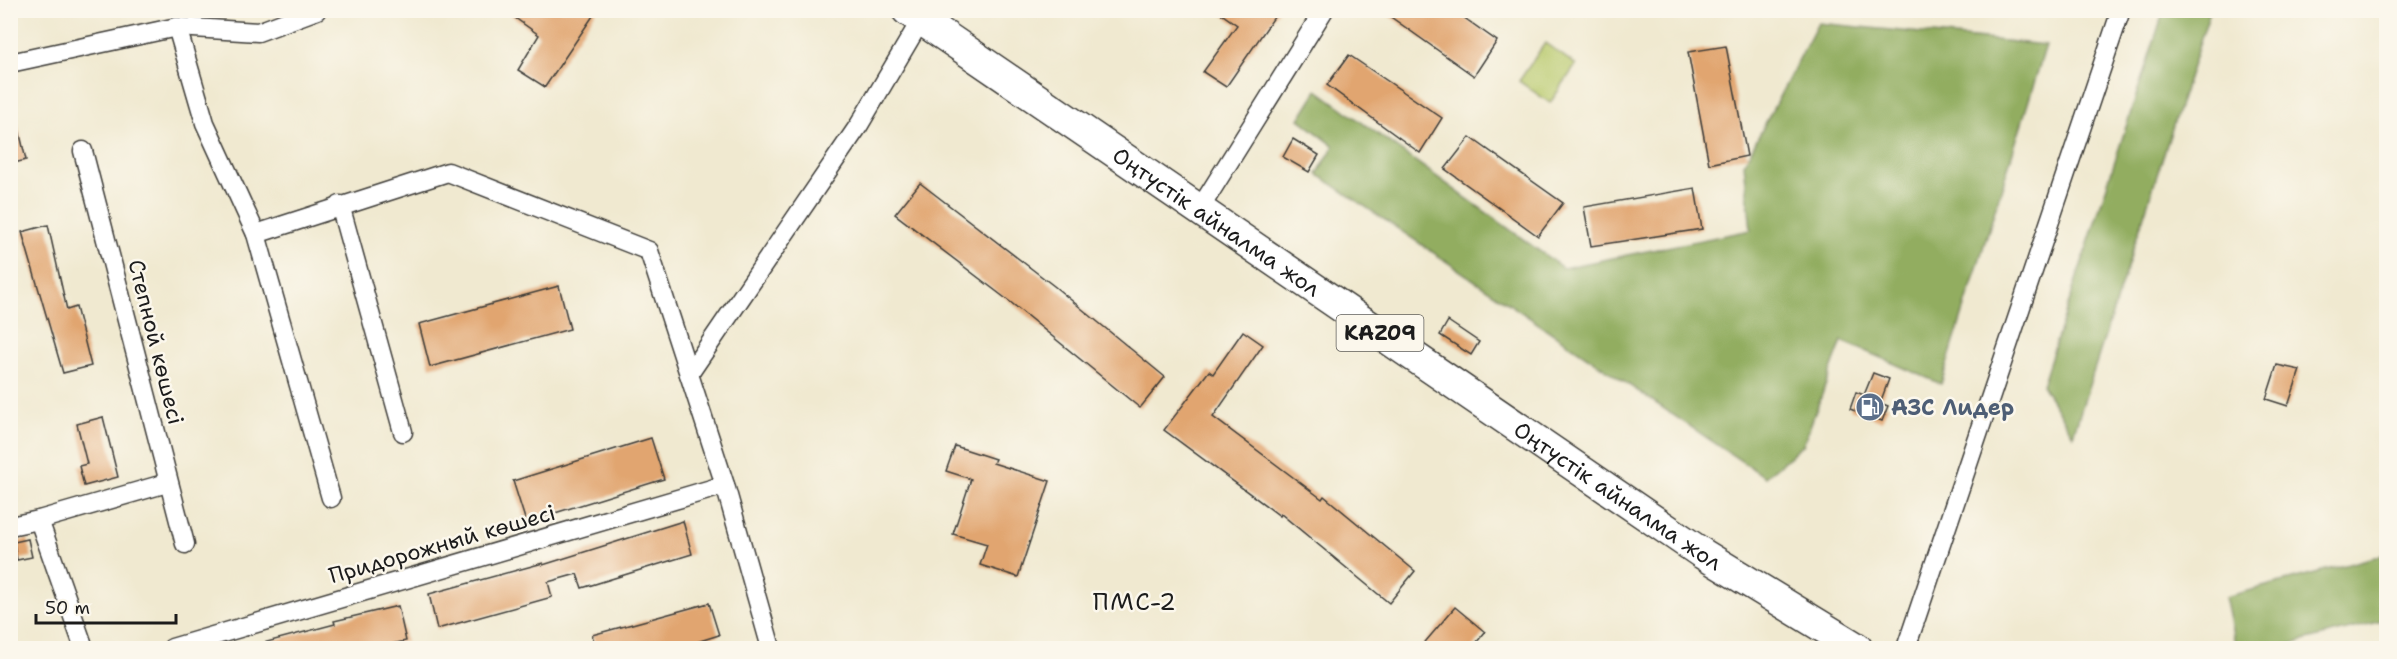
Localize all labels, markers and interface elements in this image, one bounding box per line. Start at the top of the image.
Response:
street label: Оңтүстік айналма жол [1107,140,1326,303]
street label: Степной көшесі [121,257,191,427]
road number: KAZ09 [1336,315,1424,351]
fuel station icon: АЗС Лидер [1854,391,1886,423]
place label: АЗС Лидер [1891,393,2014,422]
street label: Оңтүстік айналма жол [1508,415,1727,577]
street label: Придорожный көшесі [325,498,559,590]
district label: ПМС-2 [1093,586,1177,618]
scale bar [36,587,176,625]
text: 50 m [45,596,90,620]

